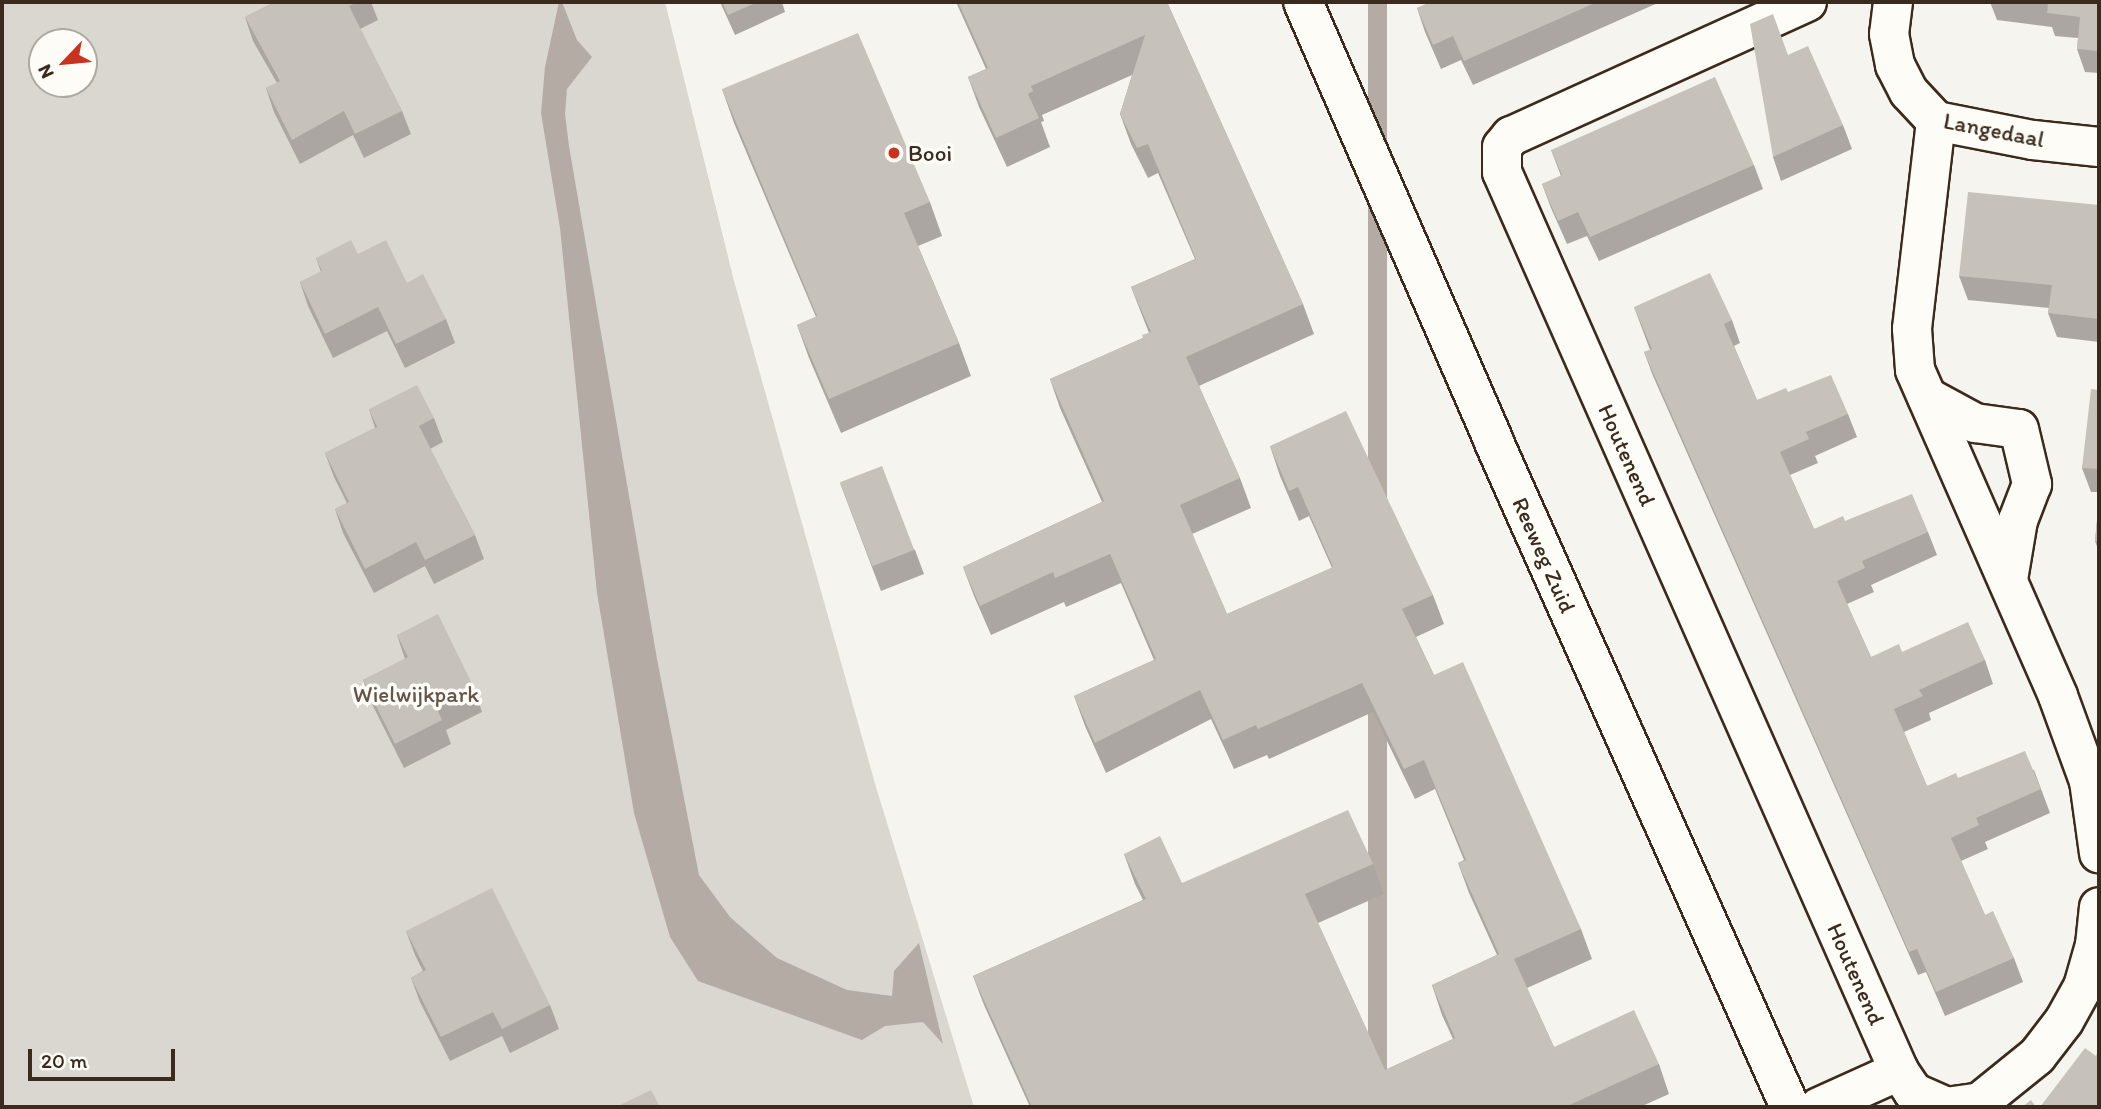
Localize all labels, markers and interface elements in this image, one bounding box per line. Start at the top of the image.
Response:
north arrow [28,28,98,98]
text: N [32,61,59,82]
street label: Langedaal [1941,107,2047,153]
place label: Booi [908,139,952,167]
marker: Booi [886,145,902,161]
street label: Houtenend [1592,400,1662,510]
street label: Reeweg Zuid [1506,493,1582,617]
park label: Wielwijkpark [353,680,479,708]
street label: Houtenend [1821,919,1891,1029]
scale bar [32,1036,178,1080]
text: 20 m [41,1048,87,1073]

